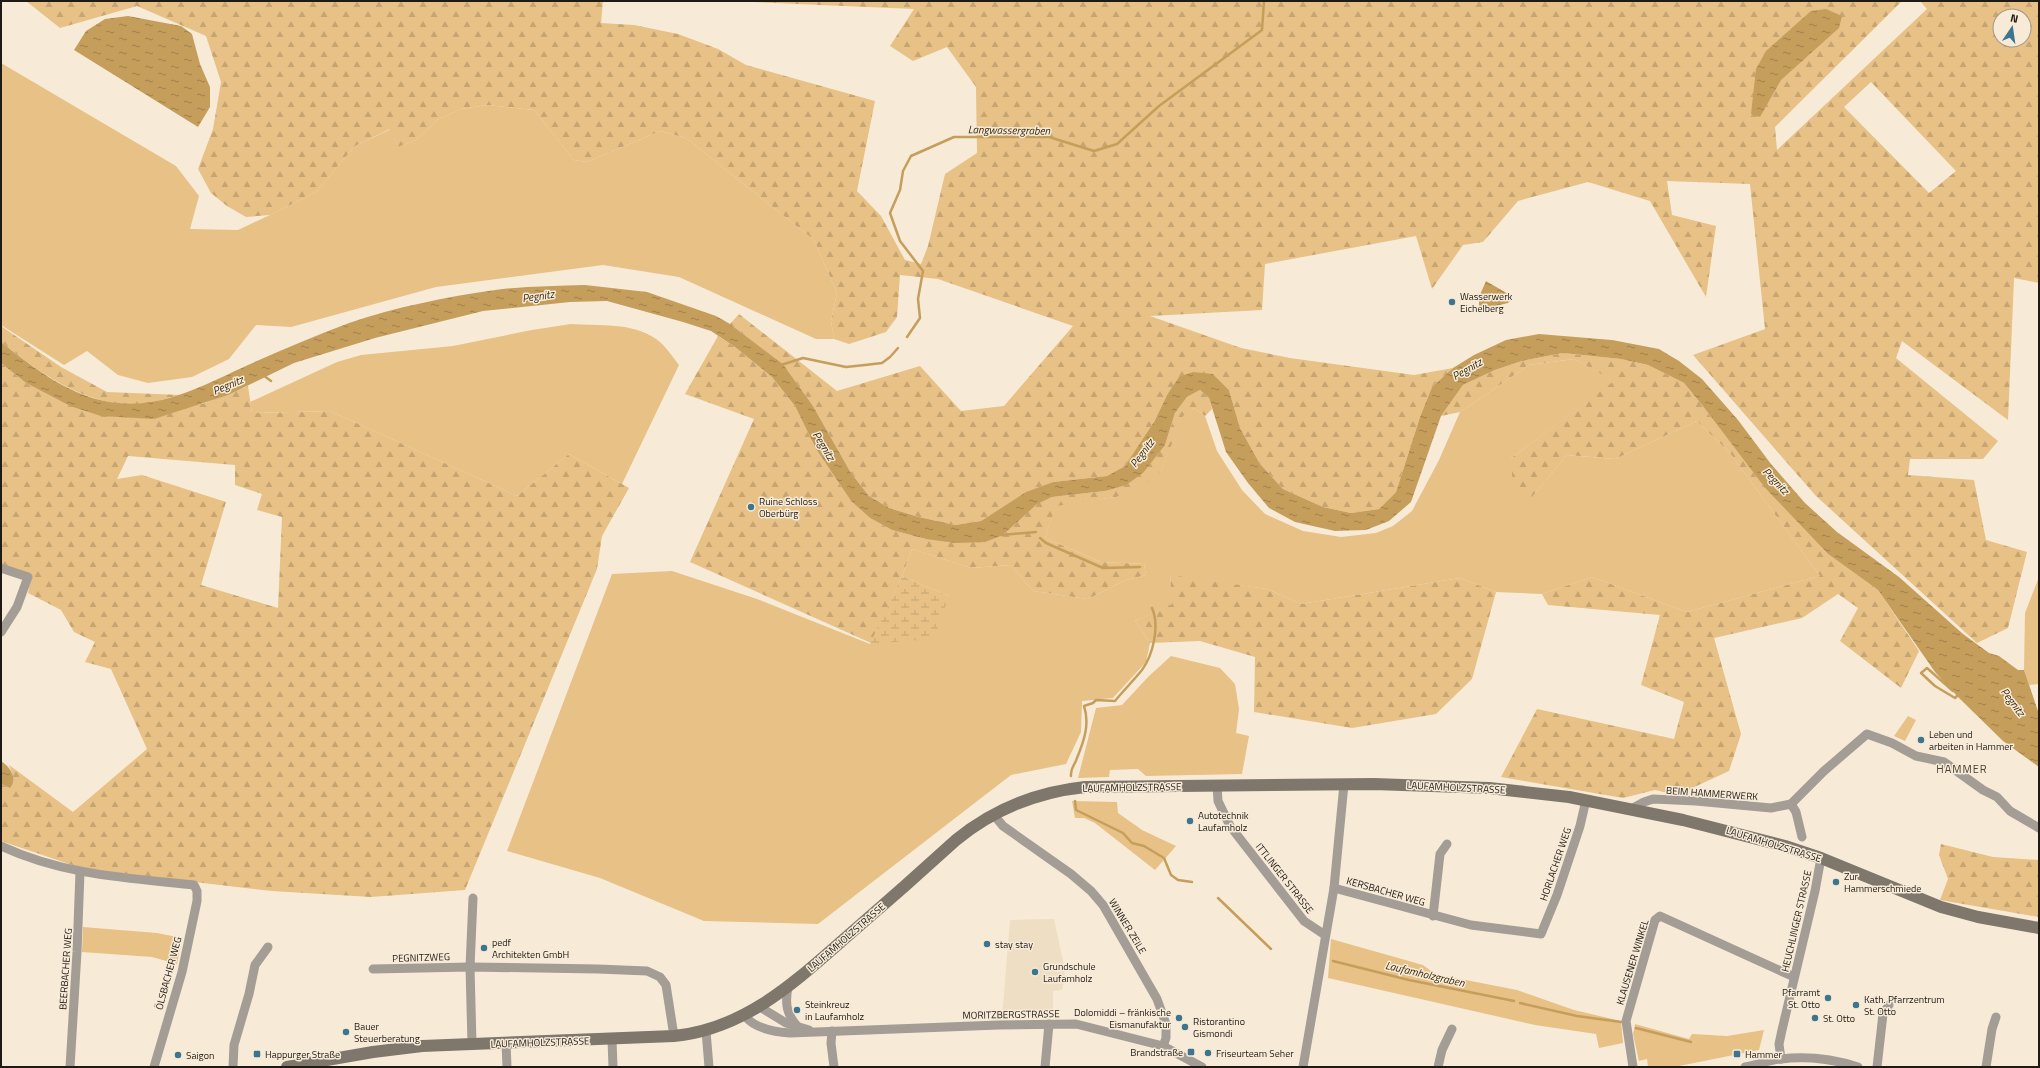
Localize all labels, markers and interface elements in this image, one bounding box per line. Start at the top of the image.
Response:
north arrow [1992,8,2032,48]
text: N [2009,10,2020,27]
water label: Langwassergraben [968,121,1051,139]
water label: Pegnitz [521,286,556,306]
place label: Wasserwerk Eichelberg [1460,289,1513,316]
marker: Wasserwerk Eichelberg [1447,297,1457,307]
water label: Pegnitz [1449,353,1486,384]
water label: Pegnitz [210,371,247,399]
water label: Pegnitz [809,428,840,465]
water label: Pegnitz [1126,434,1159,471]
water label: Pegnitz [1759,464,1794,499]
place label: Ruine Schloss Oberbürg [759,494,818,521]
marker: Ruine Schloss Oberbürg [746,502,756,512]
water label: Pegnitz [1997,684,2030,721]
place label: Leben und arbeiten in Hammer [1929,727,2013,754]
marker: Leben und arbeiten in Hammer [1916,735,1926,745]
district label: HAMMER [1936,761,1988,777]
street label: LAUFAMHOLZSTRASSE [1406,777,1506,798]
street label: LAUFAMHOLZSTRASSE [1082,779,1182,796]
street label: BEIM HAMMERWERK [1665,783,1759,804]
place label: Autotechnik Laufamholz [1198,808,1249,835]
marker: Autotechnik Laufamholz [1185,816,1195,826]
street label: LAUFAMHOLZSTRASSE [1724,823,1824,866]
street label: HORLACHER WEG [1536,825,1575,903]
street label: ITTLINGER STRASSE [1252,840,1317,917]
street label: HEUCHLINGER STRASSE [1777,868,1816,973]
place label: Zur Hammerschmiede [1844,869,1921,896]
street label: KERSBACHER WEG [1345,873,1427,910]
marker: Zur Hammerschmiede [1831,877,1841,887]
street label: WINNER ZEILE [1105,896,1150,957]
street label: LAUFAMHOLZSTRASSE [804,899,889,975]
street label: KLAUSENER WINKEL [1612,917,1653,1007]
street label: BEERBACHER WEG [55,928,76,1010]
street label: ÖLSBACHER WEG [151,935,185,1011]
place label: pedf Architekten GmbH [492,935,569,962]
place label: stay stay [995,937,1033,952]
marker: stay stay [982,939,992,949]
marker: pedf Architekten GmbH [479,943,489,953]
street label: PEGNITZWEG [392,949,450,966]
water label: Laufamholzgraben [1384,957,1467,991]
place label: Grundschule Laufamholz [1043,959,1096,986]
marker: Grundschule Laufamholz [1030,967,1040,977]
place label: Pfarramt St. Otto [1782,985,1820,1012]
place label: Kath. Pfarrzentrum St. Otto [1864,992,1945,1019]
marker: Pfarramt St. Otto [1823,993,1833,1003]
place label: Steinkreuz in Laufamholz [805,997,865,1024]
marker: Kath. Pfarrzentrum St. Otto [1851,1000,1861,1010]
marker: Steinkreuz in Laufamholz [792,1005,802,1015]
place label: Dolomiddi – fränkische Eismanufaktur [1074,1005,1172,1032]
street label: MORITZBERGSTRASSE [962,1006,1060,1023]
place label: St. Otto [1823,1011,1855,1026]
marker: Dolomiddi – fränkische Eismanufaktur [1174,1013,1184,1023]
marker: St. Otto [1810,1013,1820,1023]
place label: Ristorantino Gismondi [1193,1014,1245,1041]
place label: Bauer Steuerberatung [354,1019,420,1046]
marker: Ristorantino Gismondi [1180,1022,1190,1032]
marker: Bauer Steuerberatung [341,1027,351,1037]
street label: LAUFAMHOLZSTRASSE [490,1033,590,1052]
place label: Brandstraße [1130,1045,1183,1060]
place label: Friseurteam Seher [1216,1046,1294,1061]
place label: Happurger Straße [265,1047,340,1062]
marker: Brandstraße [1186,1047,1196,1057]
place label: Hammer [1745,1047,1783,1062]
place label: Saigon [186,1048,214,1063]
marker: Friseurteam Seher [1203,1048,1213,1058]
marker: Happurger Straße [252,1049,262,1059]
marker: Hammer [1732,1049,1742,1059]
marker: Saigon [173,1050,183,1060]

